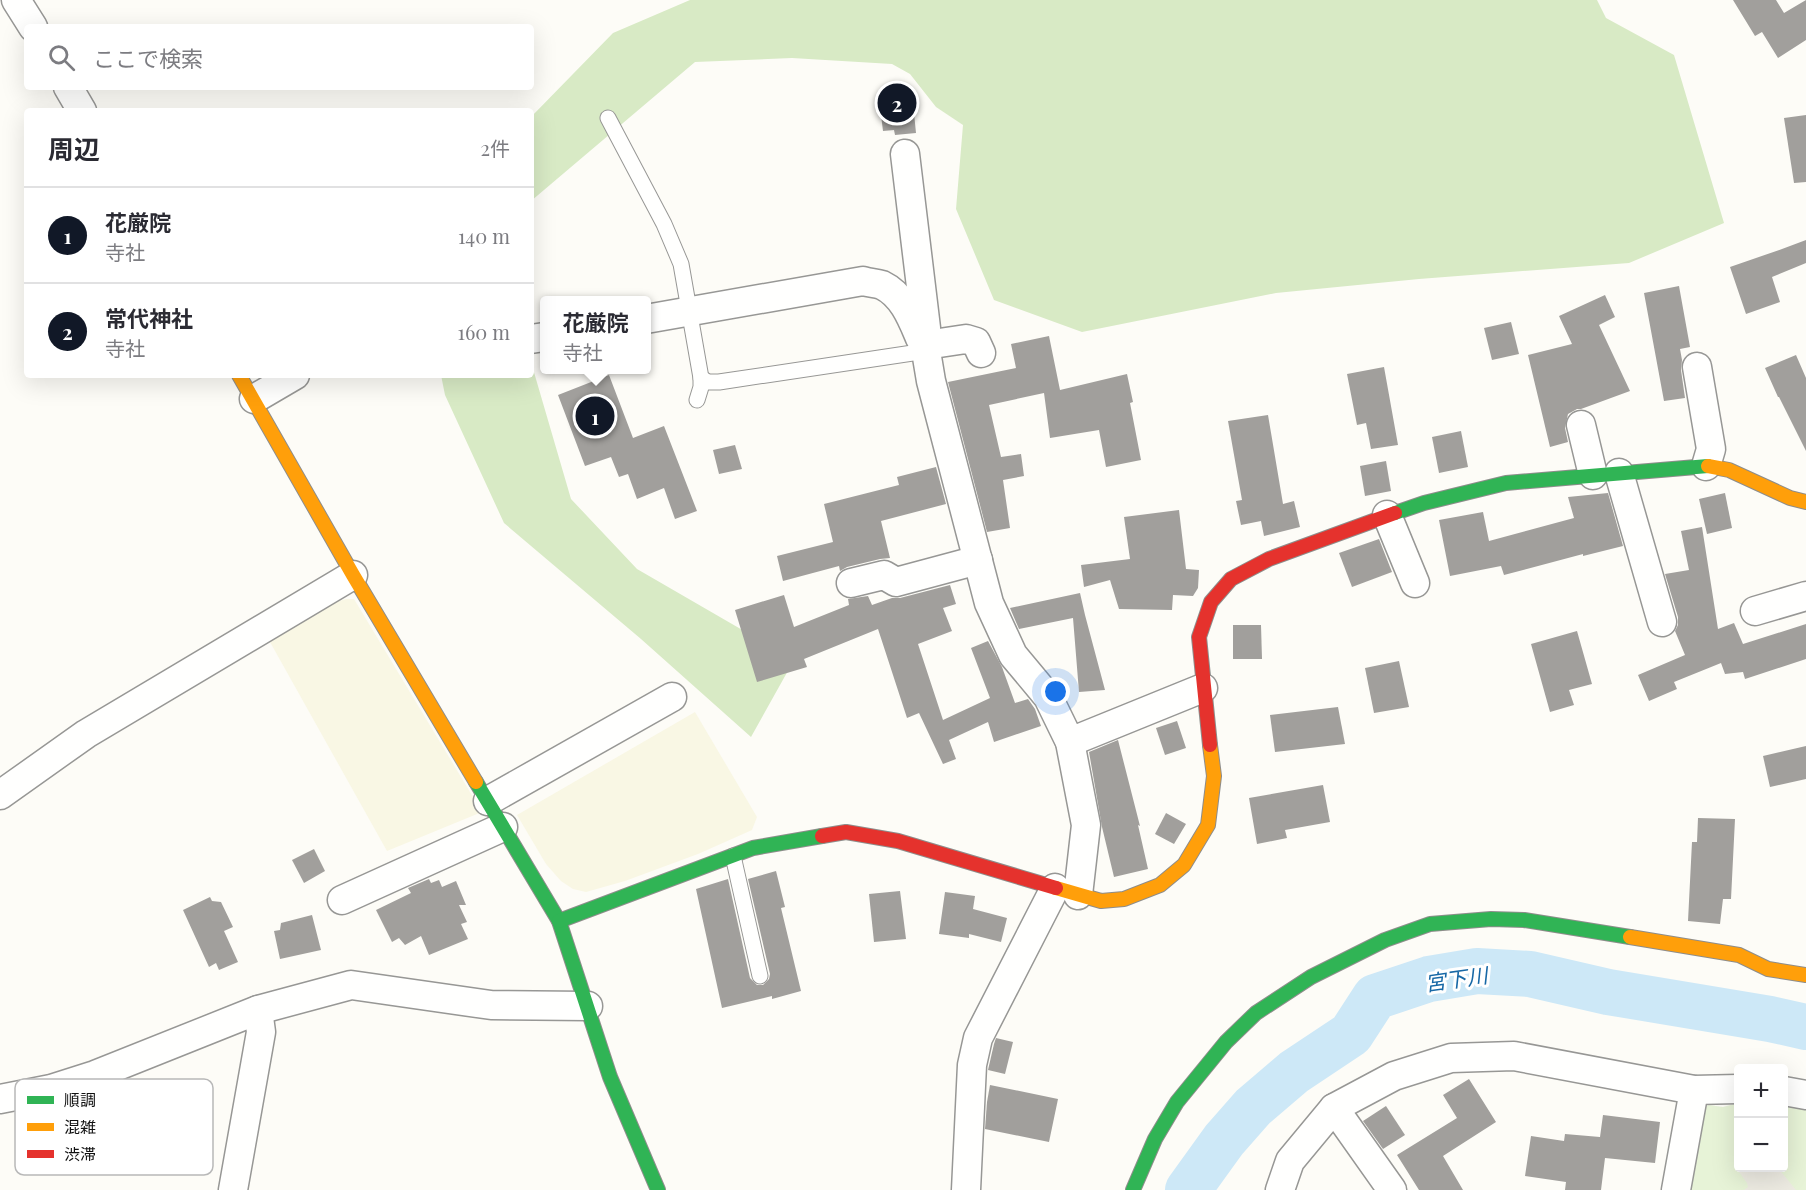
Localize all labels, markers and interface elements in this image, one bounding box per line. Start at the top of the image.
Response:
search box [24,24,534,90]
icon: search [45,41,78,74]
text: ここで検索 [93,43,203,73]
pin: 2 [878,80,916,126]
text: 周辺 [48,131,100,166]
text: 2件 [480,134,510,161]
text: 花厳院 [105,207,171,237]
text: 1 [64,222,71,249]
text: 140 m [458,222,510,249]
text: 寺社 [105,238,145,265]
popup [540,296,651,374]
text: 常代神社 [105,303,193,333]
text: 花厳院 [562,307,629,337]
text: 2 [62,318,73,345]
text: 160 m [458,318,510,345]
text: 寺社 [105,334,145,361]
text: 寺社 [562,338,602,365]
pin: 1 [576,394,614,438]
your location [1041,677,1070,706]
water label: 宮下川 [1423,959,1491,996]
map controls [1734,1064,1788,1172]
button: + [1734,1064,1788,1118]
legend [15,1079,213,1175]
text: 順調 [64,1089,96,1110]
text: 混雑 [64,1116,96,1137]
button: − [1734,1118,1788,1172]
text: 渋滞 [64,1143,96,1164]

